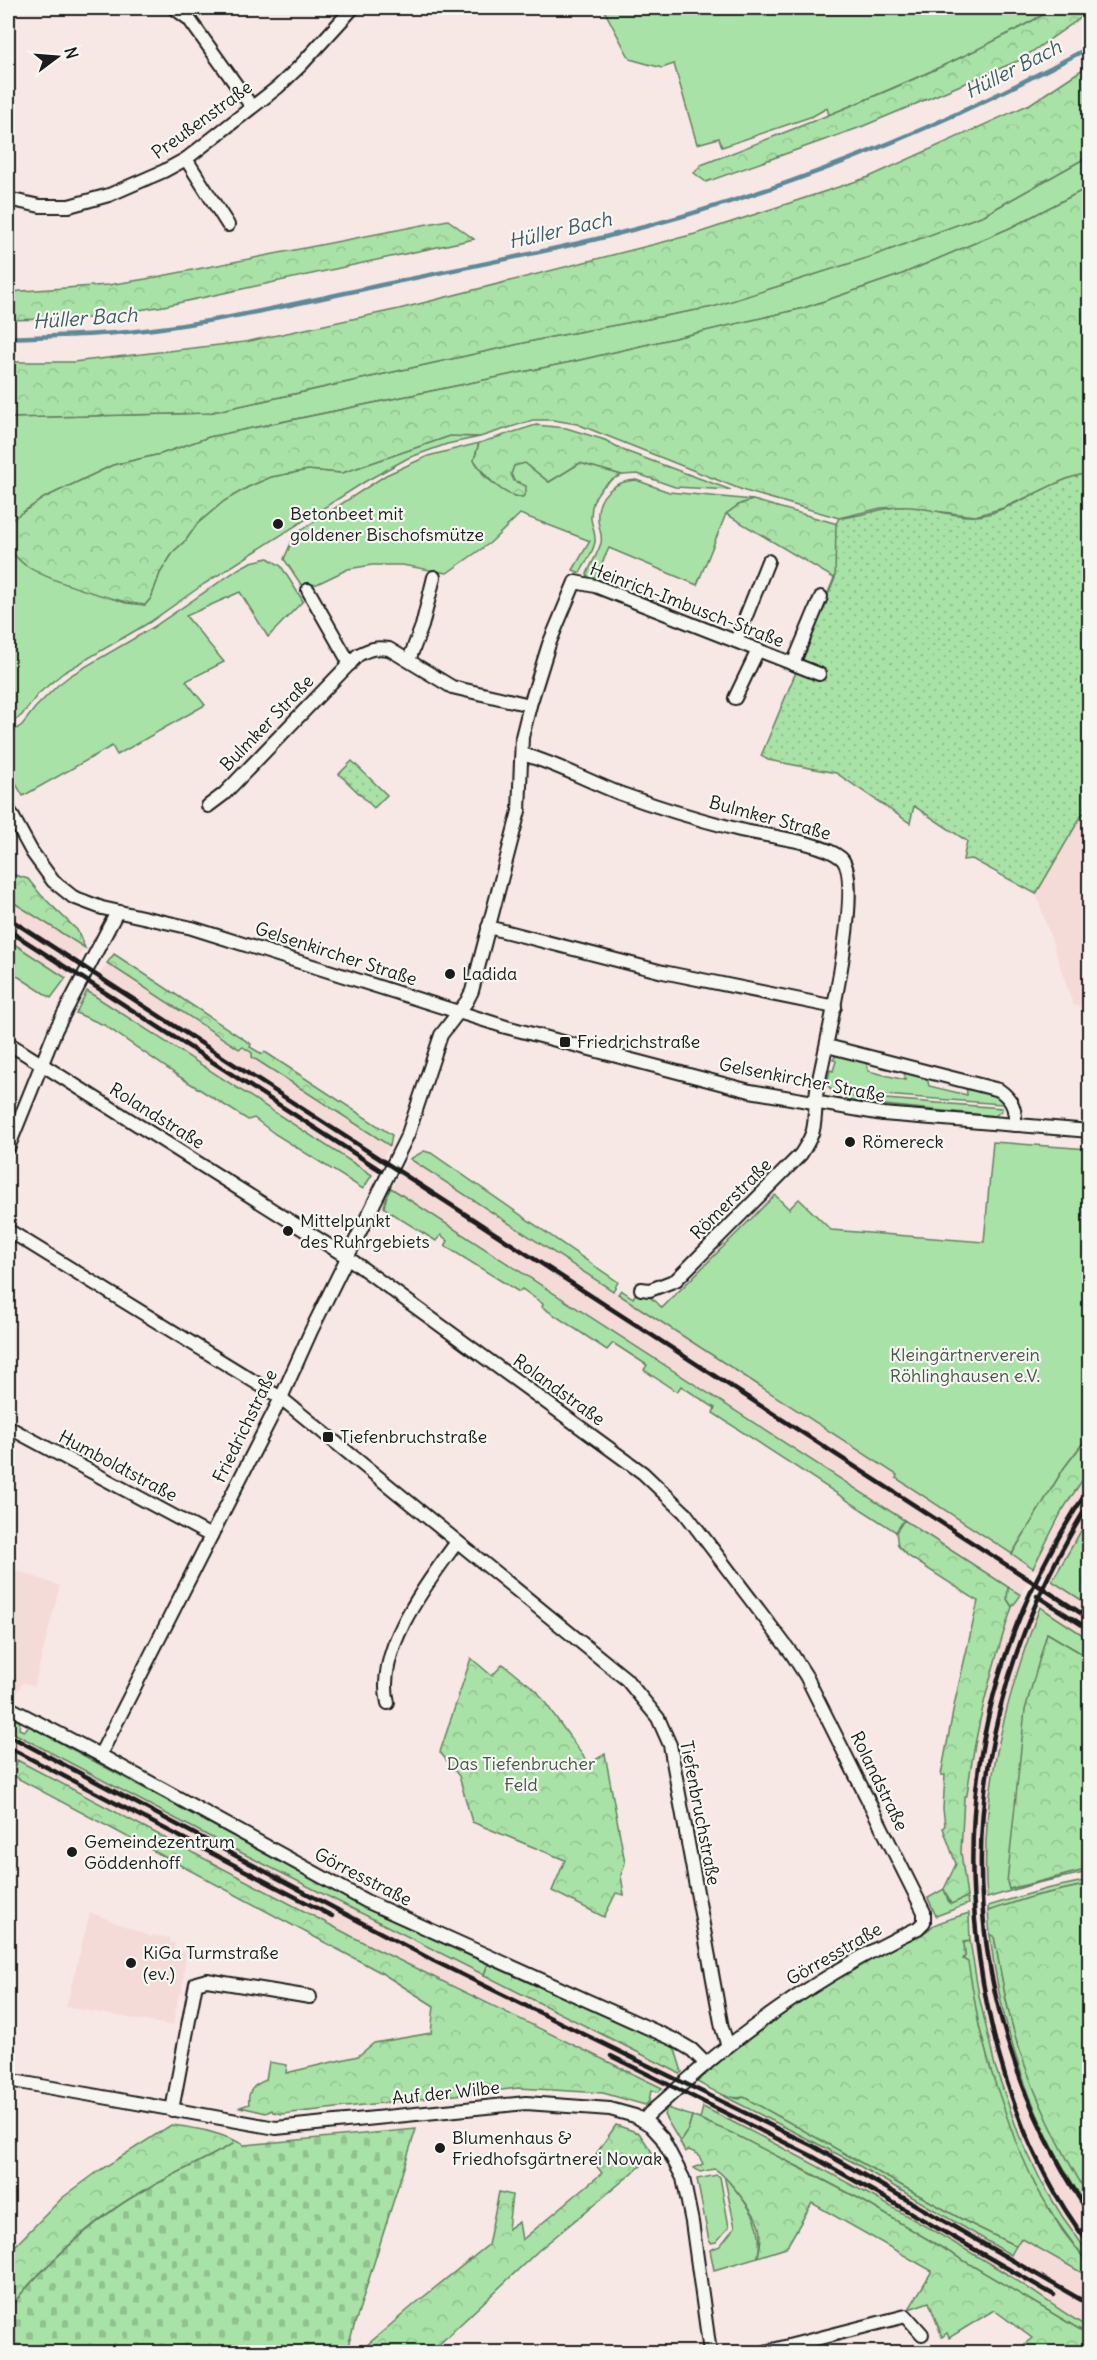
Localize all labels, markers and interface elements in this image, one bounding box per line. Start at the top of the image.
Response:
north arrow [27,27,87,87]
water label: Hüller Bach [960,33,1066,103]
text: N [60,45,83,61]
street label: Preußenstraße [147,75,257,164]
water label: Hüller Bach [506,205,614,253]
water label: Hüller Bach [32,301,139,334]
place label: Betonbeet mit goldener Bischofsmütze [290,502,484,546]
marker: Betonbeet mit goldener Bischofsmütze [271,517,285,531]
street label: Heinrich-Imbusch-Straße [587,557,788,652]
street label: Bulmker Straße [215,670,318,776]
street label: Bulmker Straße [707,790,834,845]
street label: Gelsenkircher Straße [252,916,420,991]
place label: Ladida [462,962,517,985]
marker: Ladida [443,967,457,981]
place label: Friedrichstraße [577,1030,700,1053]
marker: Friedrichstraße [558,1035,572,1049]
street label: Gelsenkircher Straße [717,1052,887,1107]
street label: Rolandstraße [105,1077,209,1154]
place label: Römereck [862,1130,944,1153]
marker: Römereck [843,1135,857,1149]
street label: Römerstraße [685,1153,776,1244]
place label: Mittelpunkt des Ruhrgebiets [300,1209,430,1253]
marker: Mittelpunkt des Ruhrgebiets [281,1224,295,1238]
park label: Kleingärtnerverein Röhlinghausen e.V. [890,1343,1040,1387]
street label: Rolandstraße [509,1349,610,1431]
street label: Friedrichstraße [207,1365,282,1486]
street label: Humboldtstraße [55,1425,182,1506]
place label: Tiefenbruchstraße [340,1425,487,1448]
marker: Tiefenbruchstraße [321,1430,335,1444]
street label: Rolandstraße [845,1727,913,1834]
street label: Tiefenbruchstraße [675,1738,726,1887]
park label: Das Tiefenbrucher Feld [447,1752,596,1796]
place label: Gemeindezentrum Göddenhoff [84,1830,235,1874]
street label: Görresstraße [311,1842,416,1911]
marker: Gemeindezentrum Göddenhoff [65,1845,79,1859]
street label: Görresstraße [782,1917,886,1990]
place label: KiGa Turmstraße (ev.) [143,1941,279,1985]
marker: KiGa Turmstraße (ev.) [124,1956,138,1970]
street label: Auf der Wilbe [391,2075,501,2110]
place label: Blumenhaus & Friedhofsgärtnerei Nowak [452,2126,662,2170]
marker: Blumenhaus & Friedhofsgärtnerei Nowak [433,2141,447,2155]

